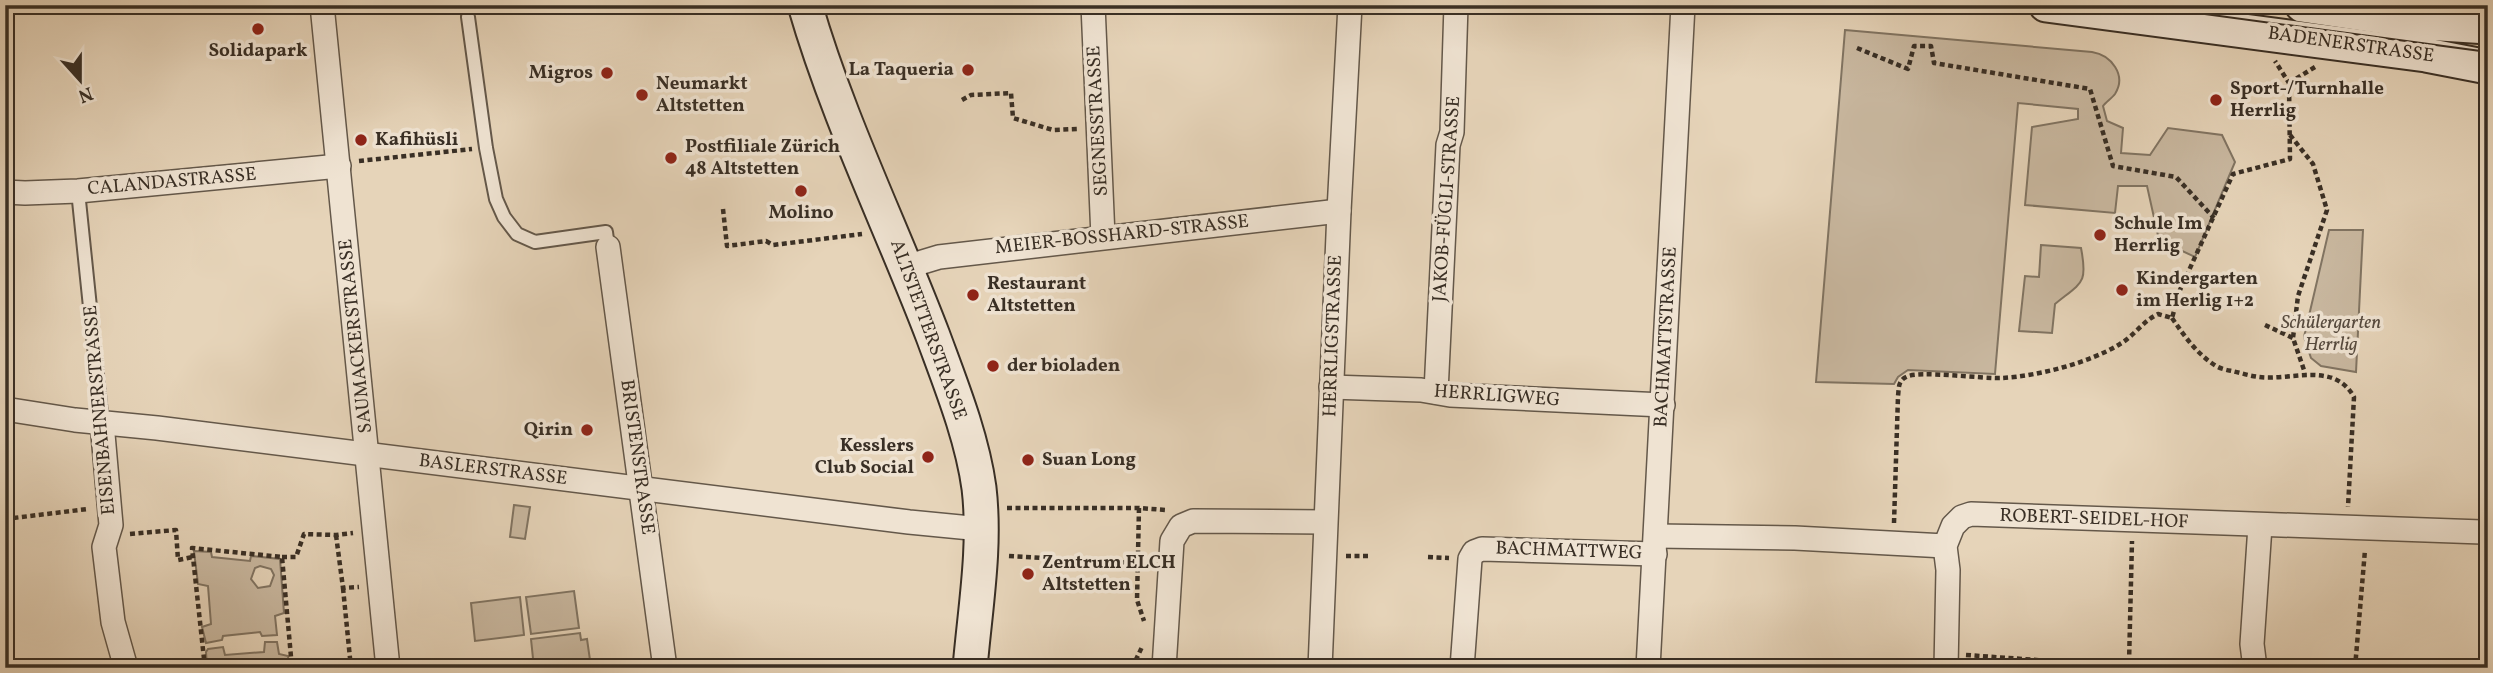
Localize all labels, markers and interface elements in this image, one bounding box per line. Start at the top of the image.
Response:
street label: BADENERSTRASSE [2266,20,2436,70]
marker: Solidapark [250,21,266,37]
place label: Solidapark [208,38,308,64]
street label: SEGNESSTRASSE [1081,45,1115,197]
north arrow [46,46,116,116]
place label: La Taqueria [848,57,954,83]
place label: Migros [529,60,593,86]
marker: La Taqueria [960,62,976,78]
marker: Migros [599,65,615,81]
place label: Neumarkt Altstetten [656,71,748,119]
place label: Sport-/Turnhalle Herrlig [2230,76,2384,124]
text: N [74,79,96,109]
marker: Neumarkt Altstetten [634,87,650,103]
marker: Sport-/Turnhalle Herrlig [2208,92,2224,108]
street label: JAKOB-FÜGLI-STRASSE [1427,95,1467,303]
place label: Kafihüsli [375,127,459,153]
marker: Kafihüsli [353,132,369,148]
place label: Postfiliale Zürich 48 Altstetten [685,134,840,182]
marker: Postfiliale Zürich 48 Altstetten [663,150,679,166]
street label: CALANDASTRASSE [86,162,258,202]
marker: Molino [793,183,809,199]
place label: Molino [768,200,834,226]
street label: MEIER-BOSSHARD-STRASSE [994,209,1250,261]
place label: Schule Im Herrlig [2114,211,2203,259]
marker: Schule Im Herrlig [2092,227,2108,243]
street label: ALTSTETTERSTRASSE [883,236,973,424]
street label: SAUMACKERSTRASSE [333,237,379,435]
street label: BACHMATTSTRASSE [1648,246,1684,428]
street label: HERRLIGSTRASSE [1317,255,1349,417]
place label: Kindergarten im Herlig 1+2 [2136,266,2258,314]
place label: Restaurant Altstetten [987,271,1086,319]
marker: Kindergarten im Herlig 1+2 [2114,282,2130,298]
marker: Restaurant Altstetten [965,287,981,303]
street label: EISENBAHNERSTRASSE [78,304,122,516]
park label: Schülergarten Herrlig [2281,310,2381,358]
place label: der bioladen [1007,353,1120,379]
marker: der bioladen [985,358,1001,374]
street label: BRISTENSTRASSE [613,378,661,536]
street label: HERRLIGWEG [1433,379,1561,413]
place label: Qirin [524,417,573,443]
marker: Qirin [579,422,595,438]
place label: Kesslers Club Social [815,433,914,481]
place label: Suan Long [1042,447,1136,473]
street label: BASLERSTRASSE [417,448,569,492]
marker: Kesslers Club Social [920,449,936,465]
marker: Suan Long [1020,452,1036,468]
street label: ROBERT-SEIDEL-HOF [1999,503,2189,535]
street label: BACHMATTWEG [1495,535,1643,567]
place label: Zentrum ELCH Altstetten [1042,550,1176,598]
marker: Zentrum ELCH Altstetten [1020,566,1036,582]

